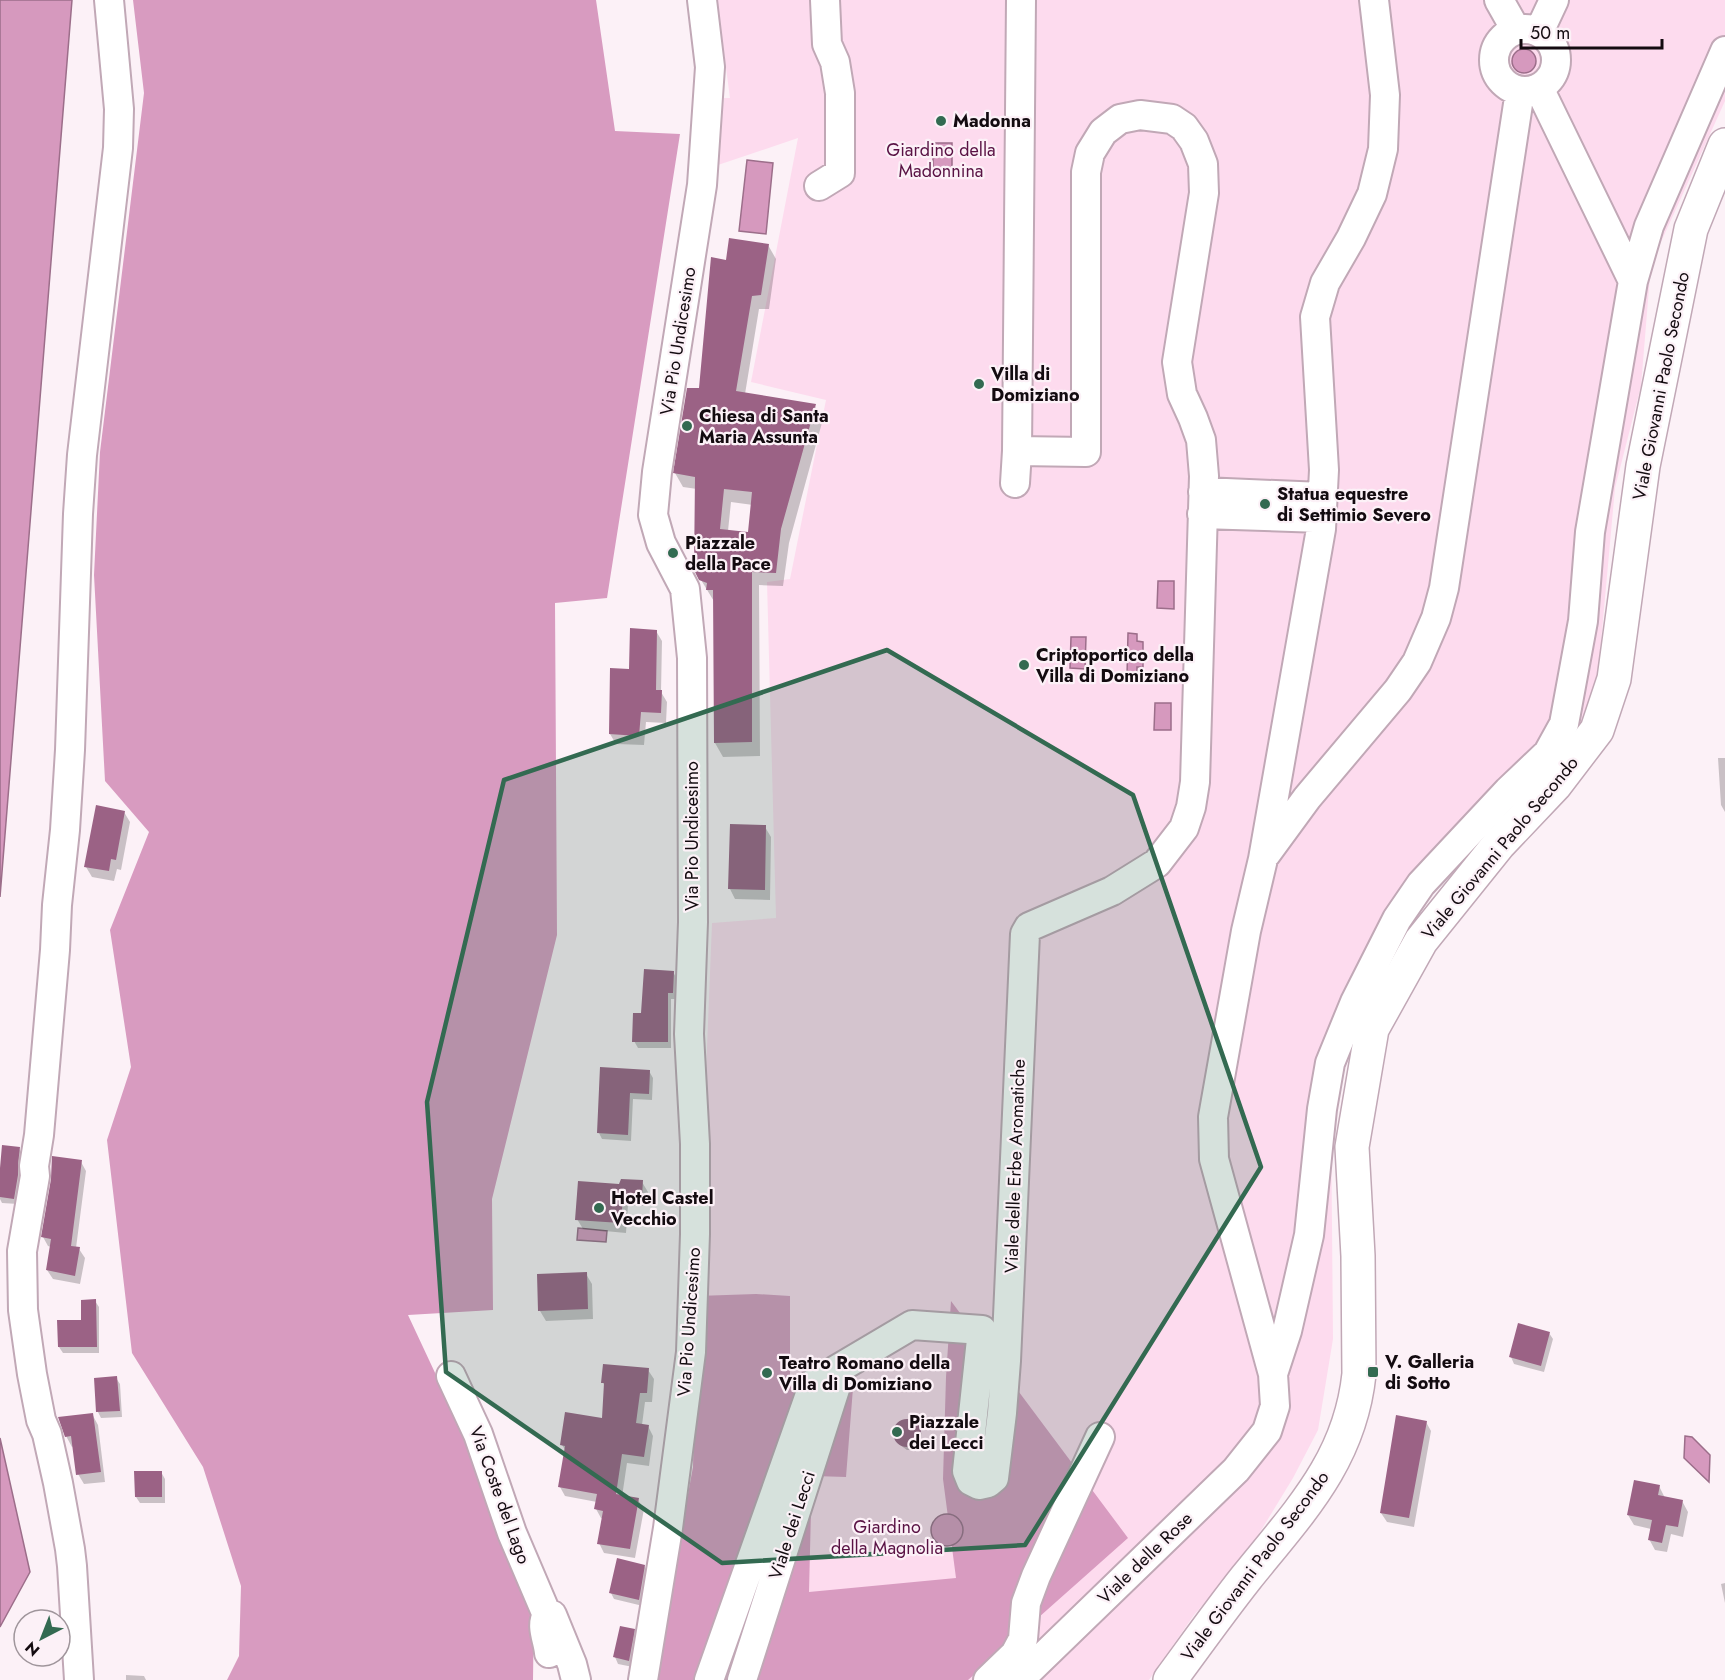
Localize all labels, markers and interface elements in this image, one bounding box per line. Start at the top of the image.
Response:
scale bar [1521,12,1662,50]
text: 50 m [1530,20,1570,46]
place label: Madonna [953,108,1031,134]
marker: Madonna [934,114,948,128]
park label: Giardino della Madonnina [886,137,996,184]
street label: Via Pio Undicesimo [653,265,703,417]
street label: Viale Giovanni Paolo Secondo [1626,269,1696,502]
place label: Villa di Domiziano [990,361,1080,408]
marker: Villa di Domiziano [972,377,986,391]
place label: Chiesa di Santa Maria Assunta [699,403,829,450]
marker: Chiesa di Santa Maria Assunta [680,419,694,433]
place label: Statua equestre di Settimio Severo [1277,481,1431,528]
marker: Statua equestre di Settimio Severo [1258,497,1272,511]
place label: Piazzale della Pace [685,530,771,577]
marker: Piazzale della Pace [666,546,680,560]
place label: Criptoportico della Villa di Domiziano [1035,642,1194,689]
marker: Criptoportico della Villa di Domiziano [1017,658,1031,672]
street label: Viale Giovanni Paolo Secondo [1415,751,1585,945]
street label: Via Pio Undicesimo [679,761,705,911]
street label: Viale delle Erbe Aromatiche [998,1059,1032,1273]
place label: Hotel Castel Vecchio [610,1185,714,1232]
marker: Hotel Castel Vecchio [592,1201,606,1215]
street label: Via Pio Undicesimo [671,1246,707,1398]
place label: V. Galleria di Sotto [1384,1349,1474,1396]
place label: Teatro Romano della Villa di Domiziano [778,1350,950,1397]
marker: V. Galleria di Sotto [1366,1365,1380,1379]
marker: Teatro Romano della Villa di Domiziano [760,1366,774,1380]
place label: Piazzale dei Lecci [909,1409,983,1456]
street label: Via Coste del Lago [463,1422,537,1568]
marker: Piazzale dei Lecci [890,1425,904,1439]
street label: Viale Giovanni Paolo Secondo [1175,1465,1335,1666]
street label: Viale dei Lecci [762,1467,822,1583]
street label: Viale delle Rose [1092,1506,1198,1610]
park label: Giardino della Magnolia [831,1514,943,1561]
north arrow [12,1608,72,1668]
text: N [20,1636,45,1662]

